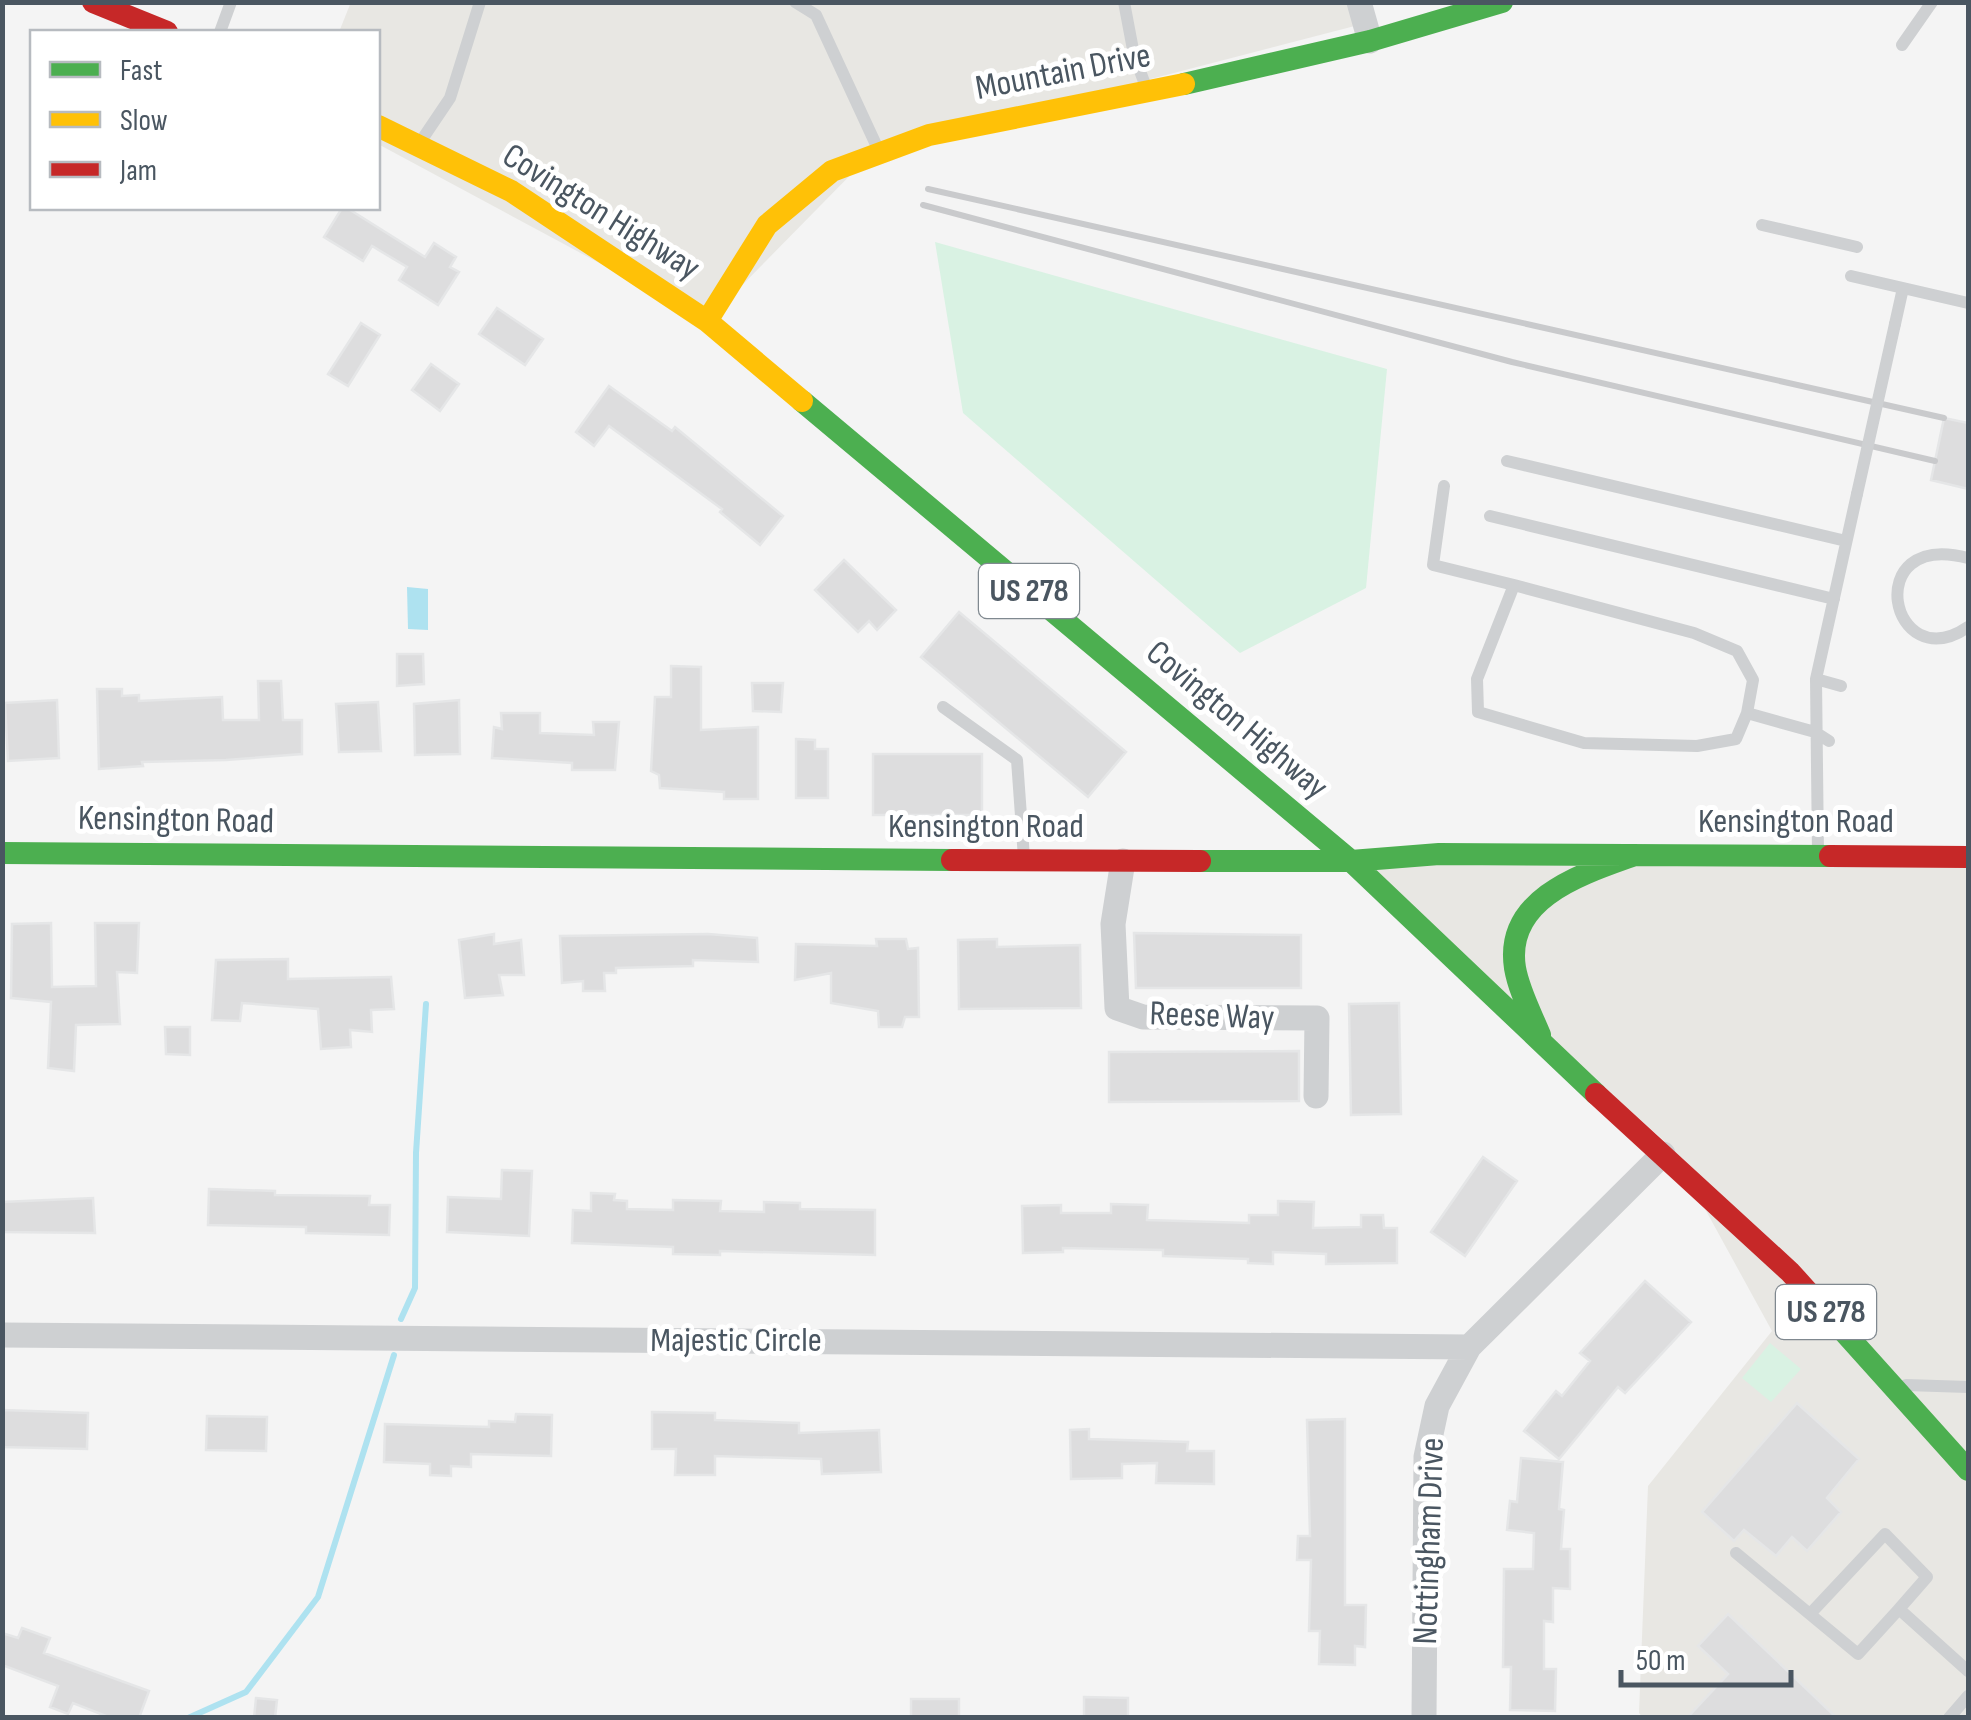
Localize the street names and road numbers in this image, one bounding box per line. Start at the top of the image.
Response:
street label: Mountain Drive [972,34,1154,110]
street label: Covington Highway [494,134,708,290]
road number: US 278 [979,564,1079,618]
street label: Covington Highway [1137,631,1337,809]
street label: Kensington Road [78,797,274,843]
street label: Kensington Road [1698,800,1894,843]
street label: Kensington Road [888,805,1084,848]
street label: Reese Way [1149,992,1275,1040]
road number: US 278 [1776,1285,1876,1339]
street label: Majestic Circle [650,1319,822,1362]
street label: Nottingham Drive [1404,1437,1454,1645]

